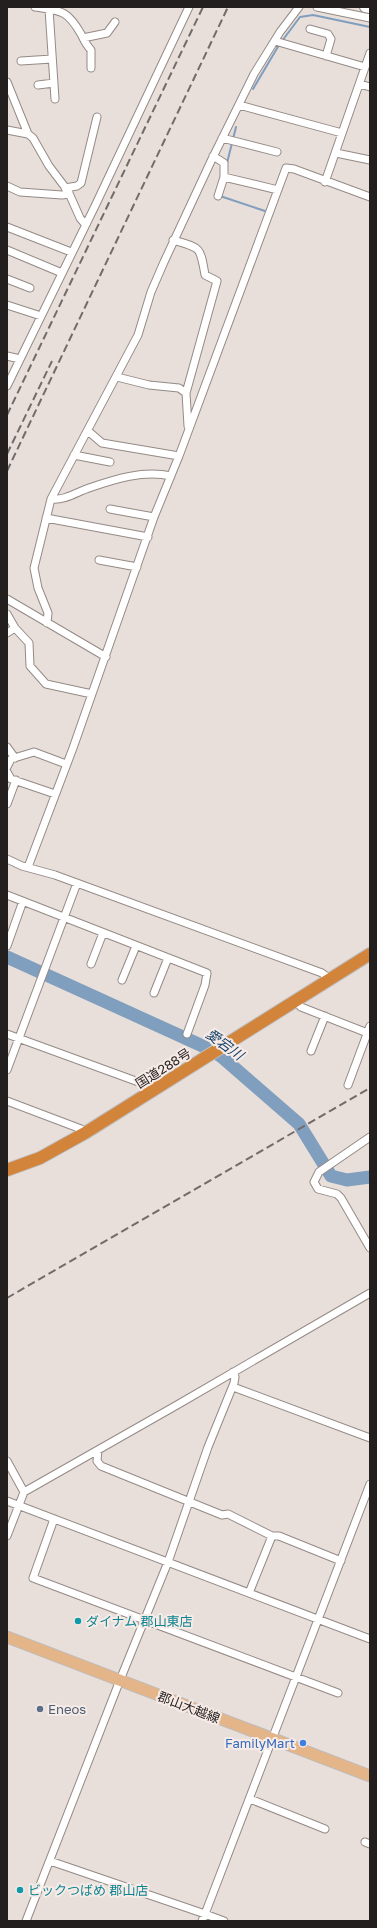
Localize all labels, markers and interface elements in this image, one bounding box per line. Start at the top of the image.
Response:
water label: 愛宕川 [203,1025,249,1064]
street label: 国道288号 [132,1045,194,1091]
place label: ダイナム 郡山東店 [86,1613,193,1629]
marker: ダイナム 郡山東店 [73,1616,83,1626]
street label: 郡山大越線 [156,1688,222,1726]
place label: Eneos [48,1701,86,1717]
marker: Eneos [35,1704,45,1714]
place label: FamilyMart [225,1735,295,1751]
marker: FamilyMart [298,1738,308,1748]
place label: ビックつばめ 郡山店 [28,1882,148,1898]
marker: ビックつばめ 郡山店 [15,1885,25,1895]

